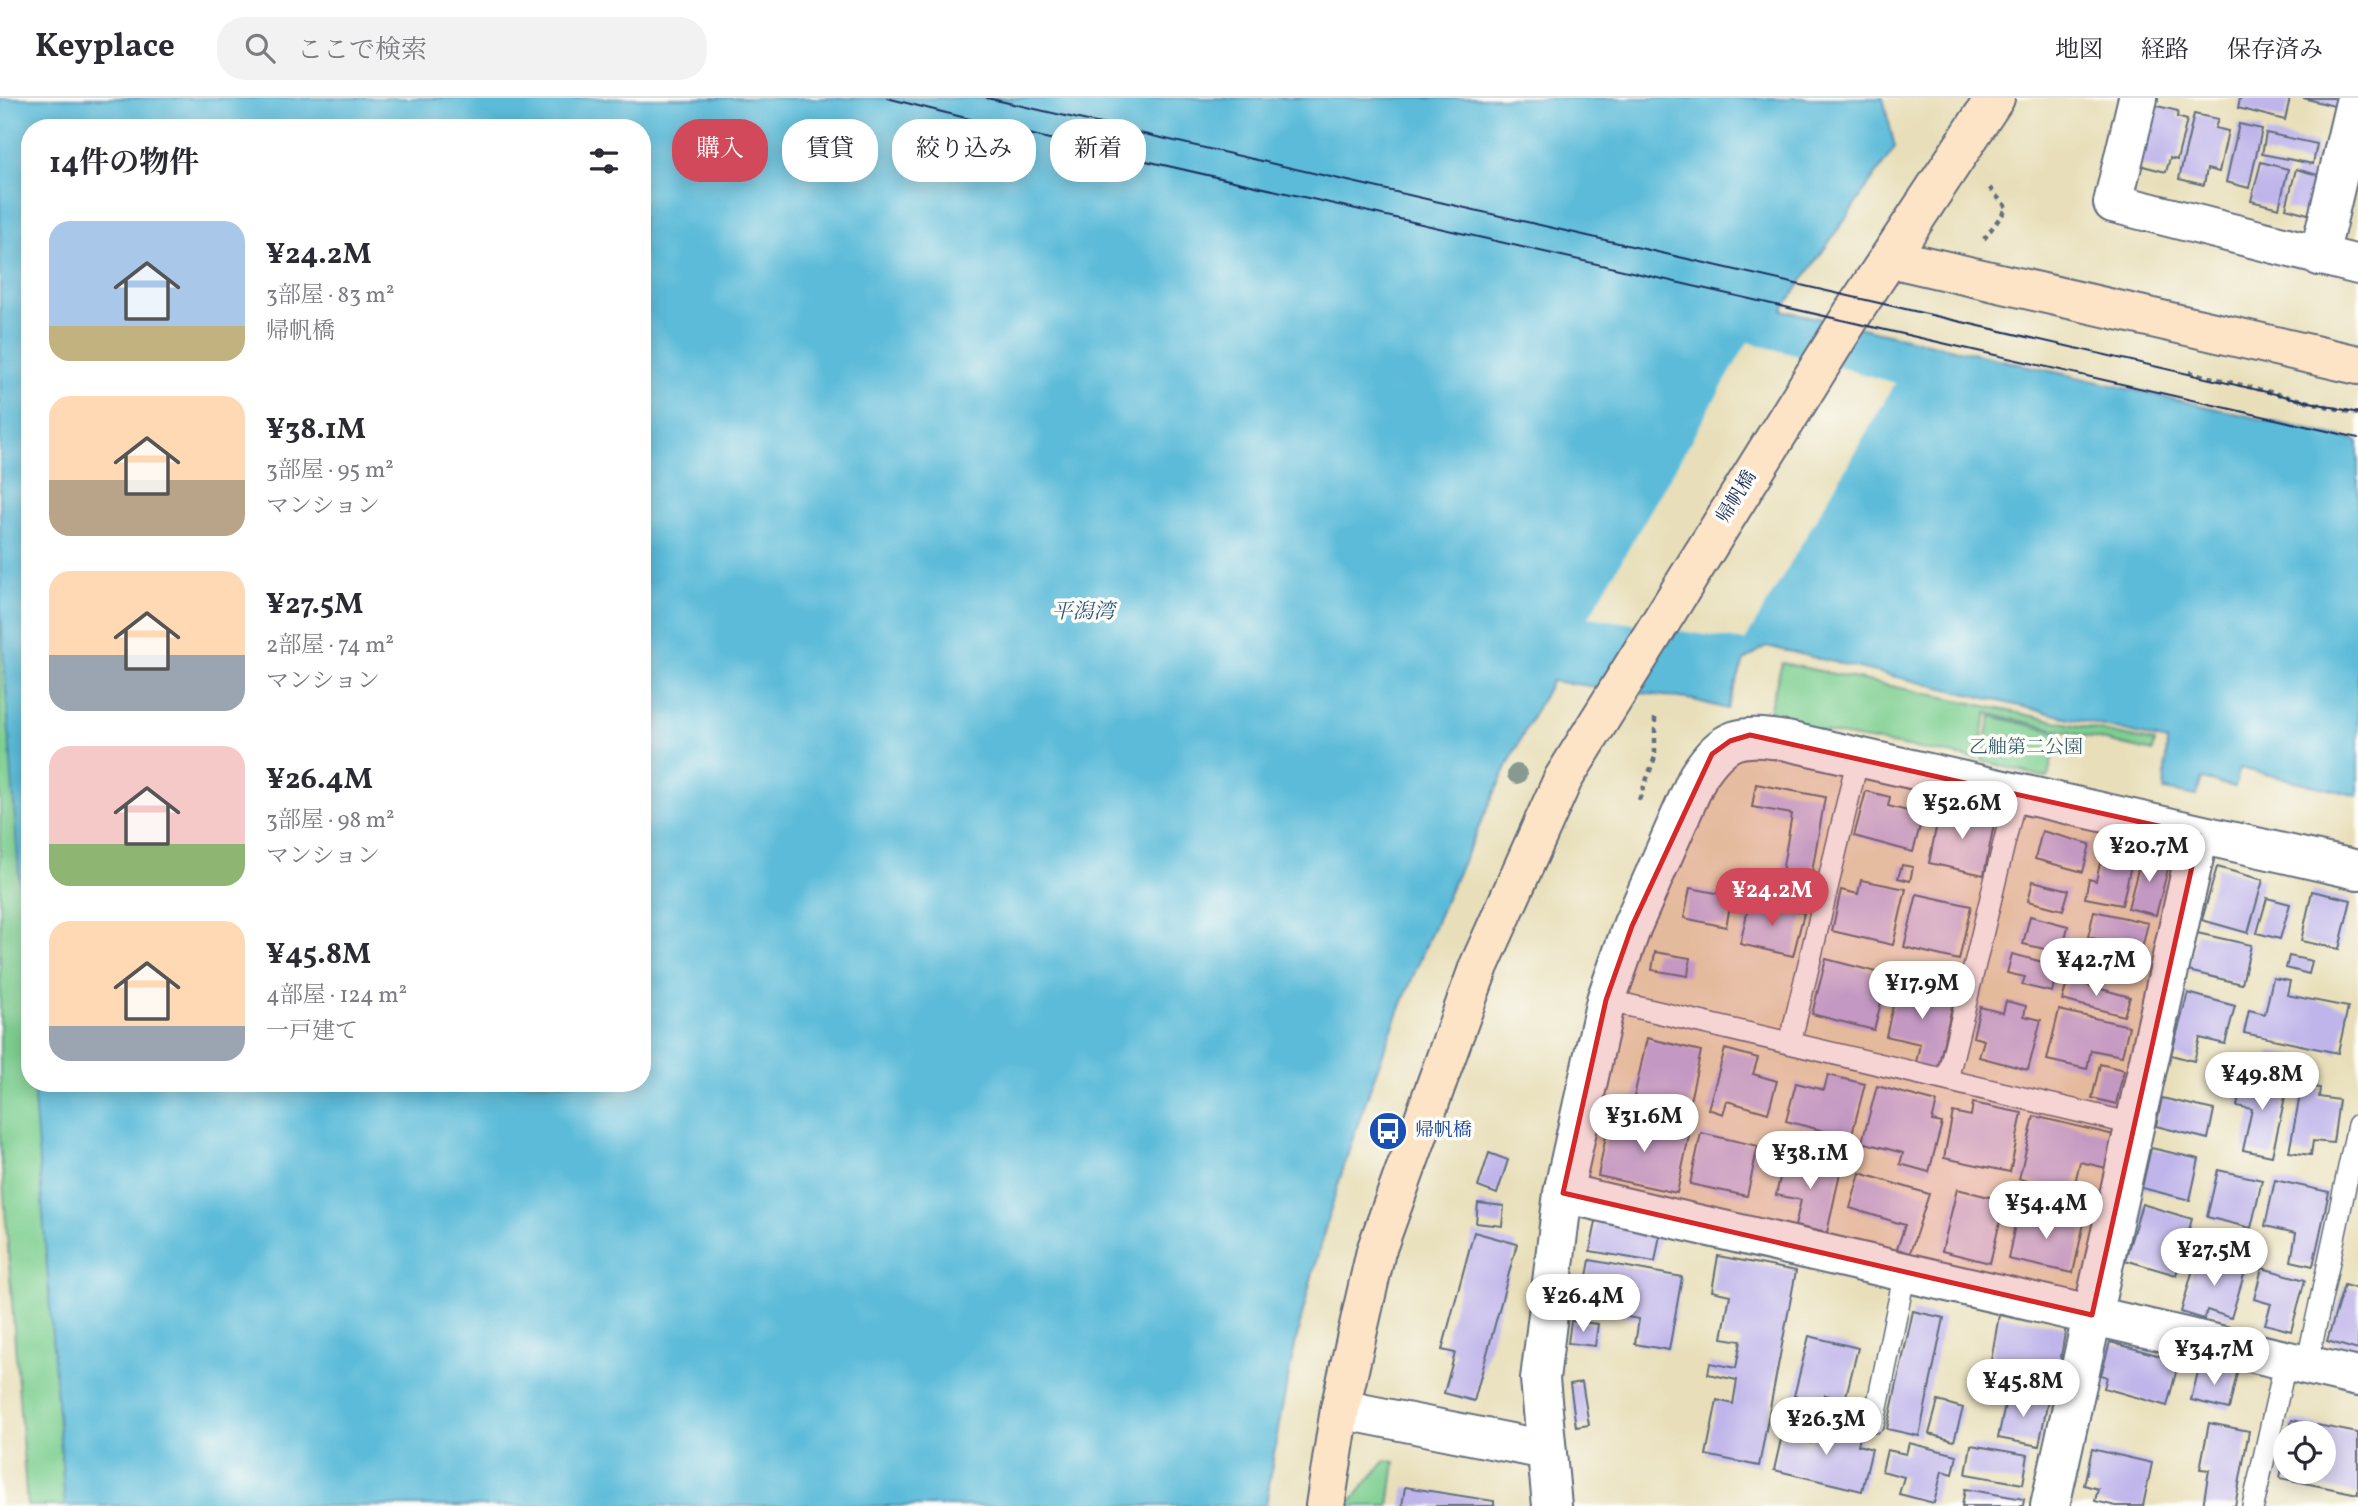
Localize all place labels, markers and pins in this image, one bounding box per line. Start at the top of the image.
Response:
pin: ¥52.6M [1905,782,2019,841]
pin: ¥20.7M [2092,824,2206,884]
pin: ¥24.2M [1715,868,1829,928]
pin: ¥42.7M [2039,939,2153,998]
pin: ¥17.9M [1865,962,1979,1021]
pin: ¥49.8M [2205,1052,2319,1112]
pin: ¥31.6M [1587,1094,1701,1154]
bus stop icon: 帰帆橋 [1367,1110,1409,1152]
place label: 帰帆橋 [1415,1118,1472,1144]
pin: ¥38.1M [1753,1132,1867,1191]
pin: ¥54.4M [1989,1182,2103,1241]
pin: ¥27.5M [2157,1228,2271,1288]
pin: ¥26.4M [1526,1274,1640,1334]
pin: ¥34.7M [2157,1328,2271,1387]
pin: ¥45.8M [1966,1360,2080,1419]
pin: ¥26.3M [1769,1398,1883,1457]

